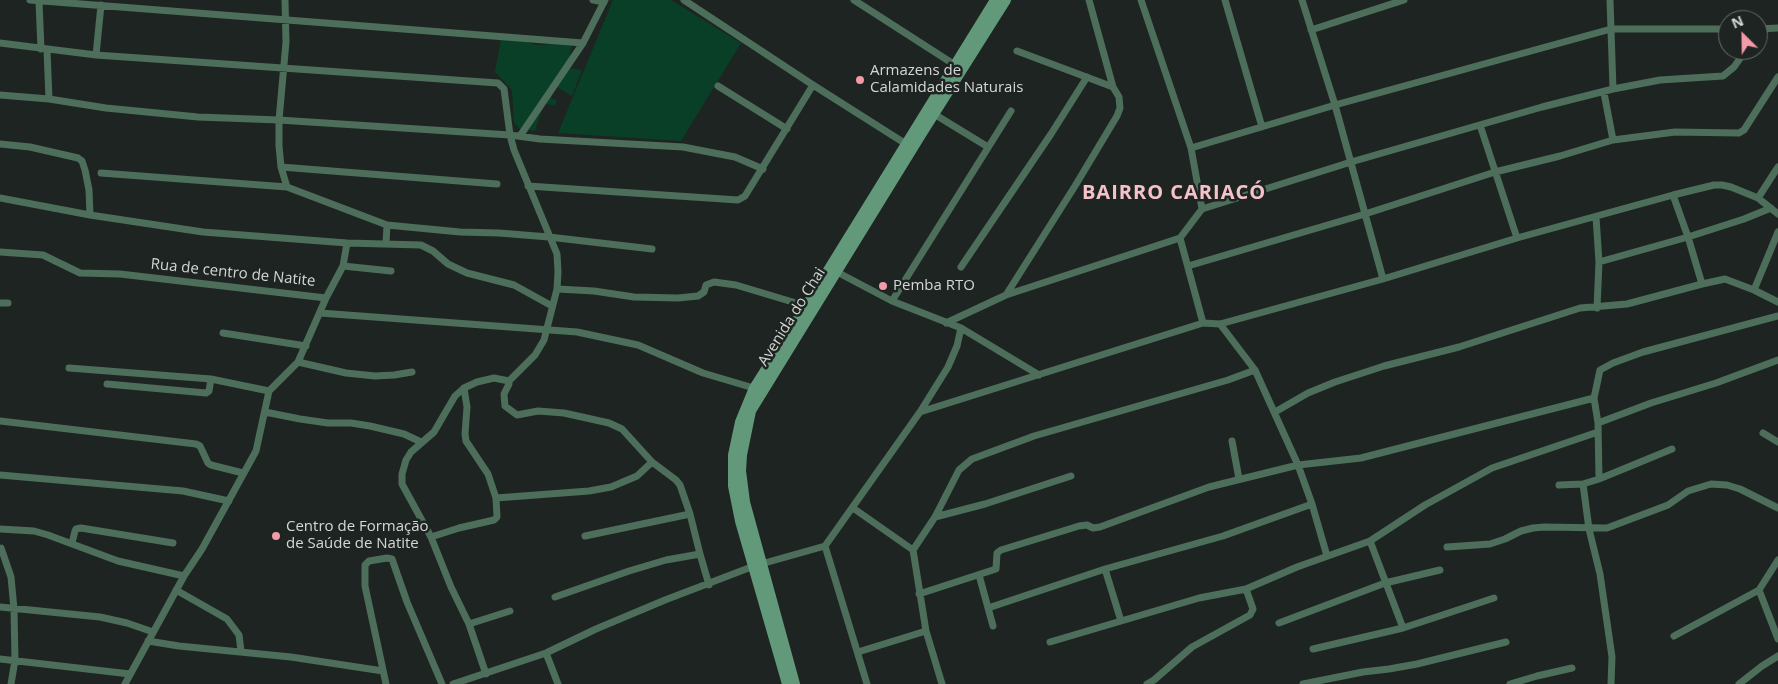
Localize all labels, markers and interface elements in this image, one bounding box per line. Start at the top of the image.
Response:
north arrow [1718,10,1768,60]
text: N [1728,11,1746,33]
place label: Armazens de Calamidades Naturais [870,62,1023,97]
marker: Armazens de Calamidades Naturais [854,74,866,86]
district label: BAIRRO CARIACÓ [1080,181,1268,205]
street label: Rua de centro de Natite [150,255,316,291]
street label: Avenida do Chai [755,264,829,370]
place label: Pemba RTO [893,277,975,295]
marker: Pemba RTO [877,280,889,292]
place label: Centro de Formação de Saúde de Natite [286,518,429,553]
marker: Centro de Formação de Saúde de Natite [270,530,282,542]

